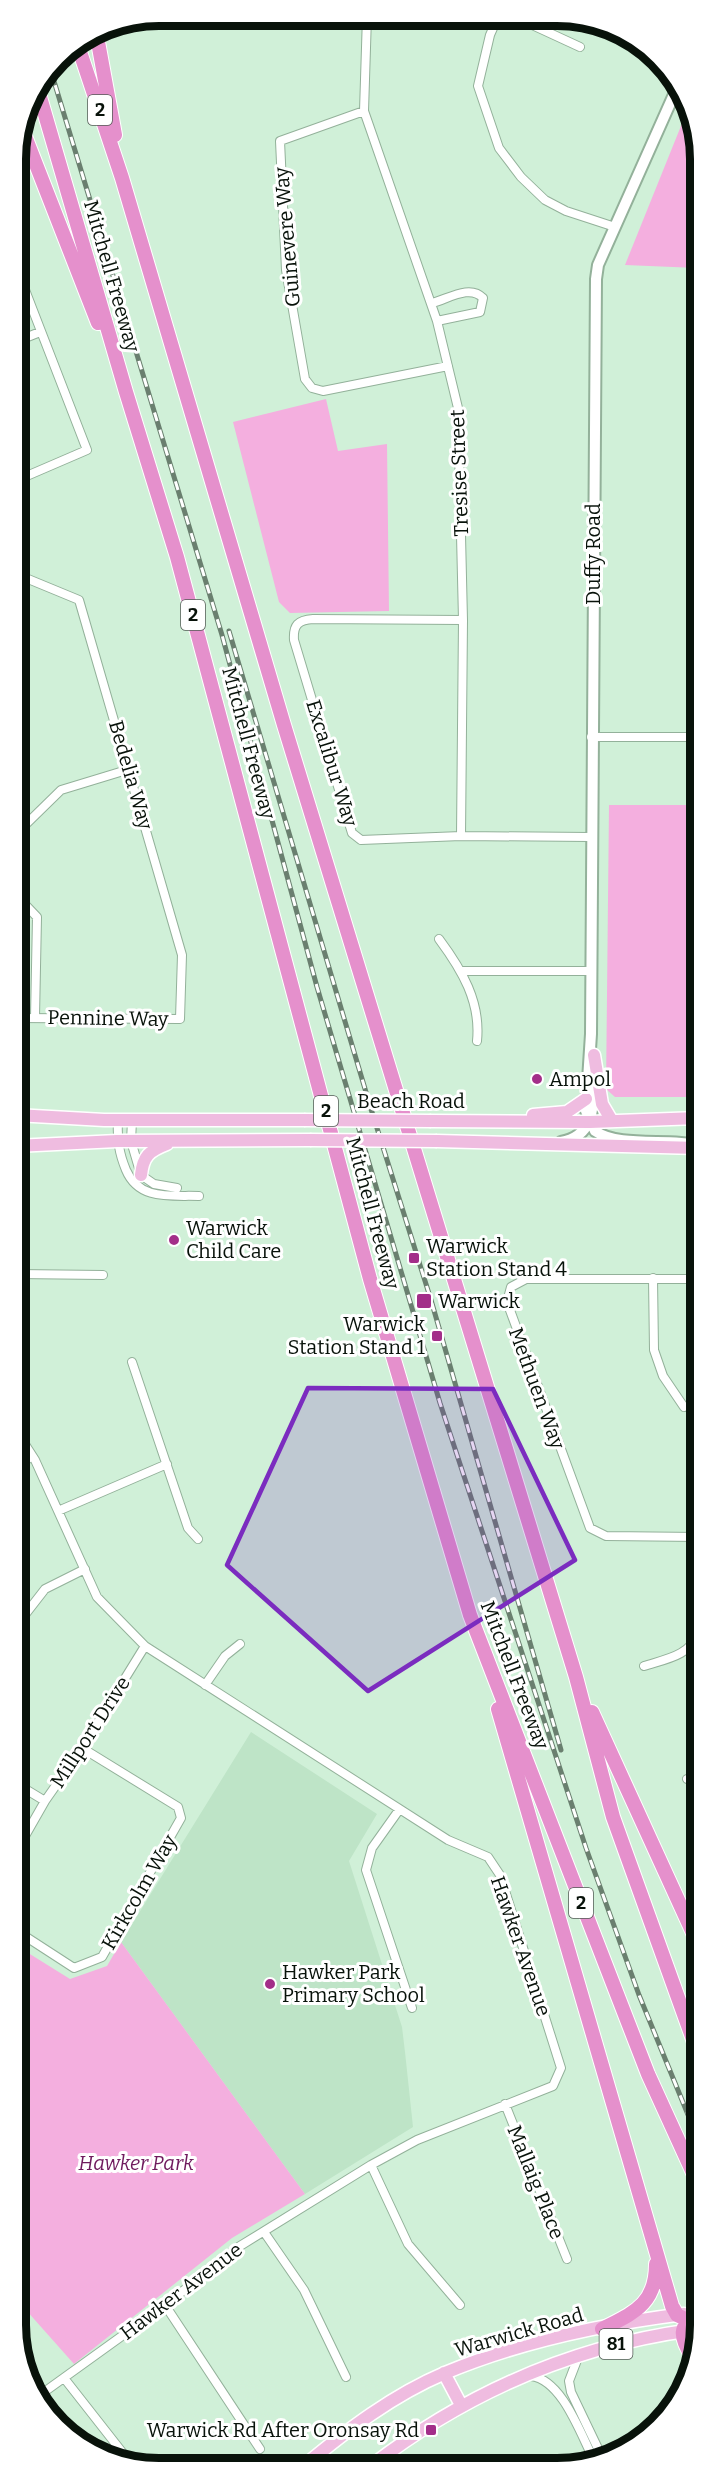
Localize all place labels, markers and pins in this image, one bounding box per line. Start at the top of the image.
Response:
place label: Ampol [549,1067,611,1091]
marker: Ampol [530,1072,544,1086]
place label: Warwick Child Care [186,1216,281,1263]
marker: Warwick Child Care [167,1233,181,1247]
place label: Warwick Station Stand 4 [426,1234,567,1281]
marker: Warwick Station Stand 4 [407,1251,421,1265]
place label: Warwick [438,1289,520,1313]
marker: Warwick [415,1292,433,1310]
place label: Warwick Station Stand 1 [288,1312,426,1359]
marker: Warwick Station Stand 1 [430,1329,444,1343]
place label: Hawker Park Primary School [282,1960,425,2007]
marker: Hawker Park Primary School [263,1977,277,1991]
place label: Warwick Rd After Oronsay Rd [147,2418,419,2442]
marker: Warwick Rd After Oronsay Rd [424,2423,438,2437]

